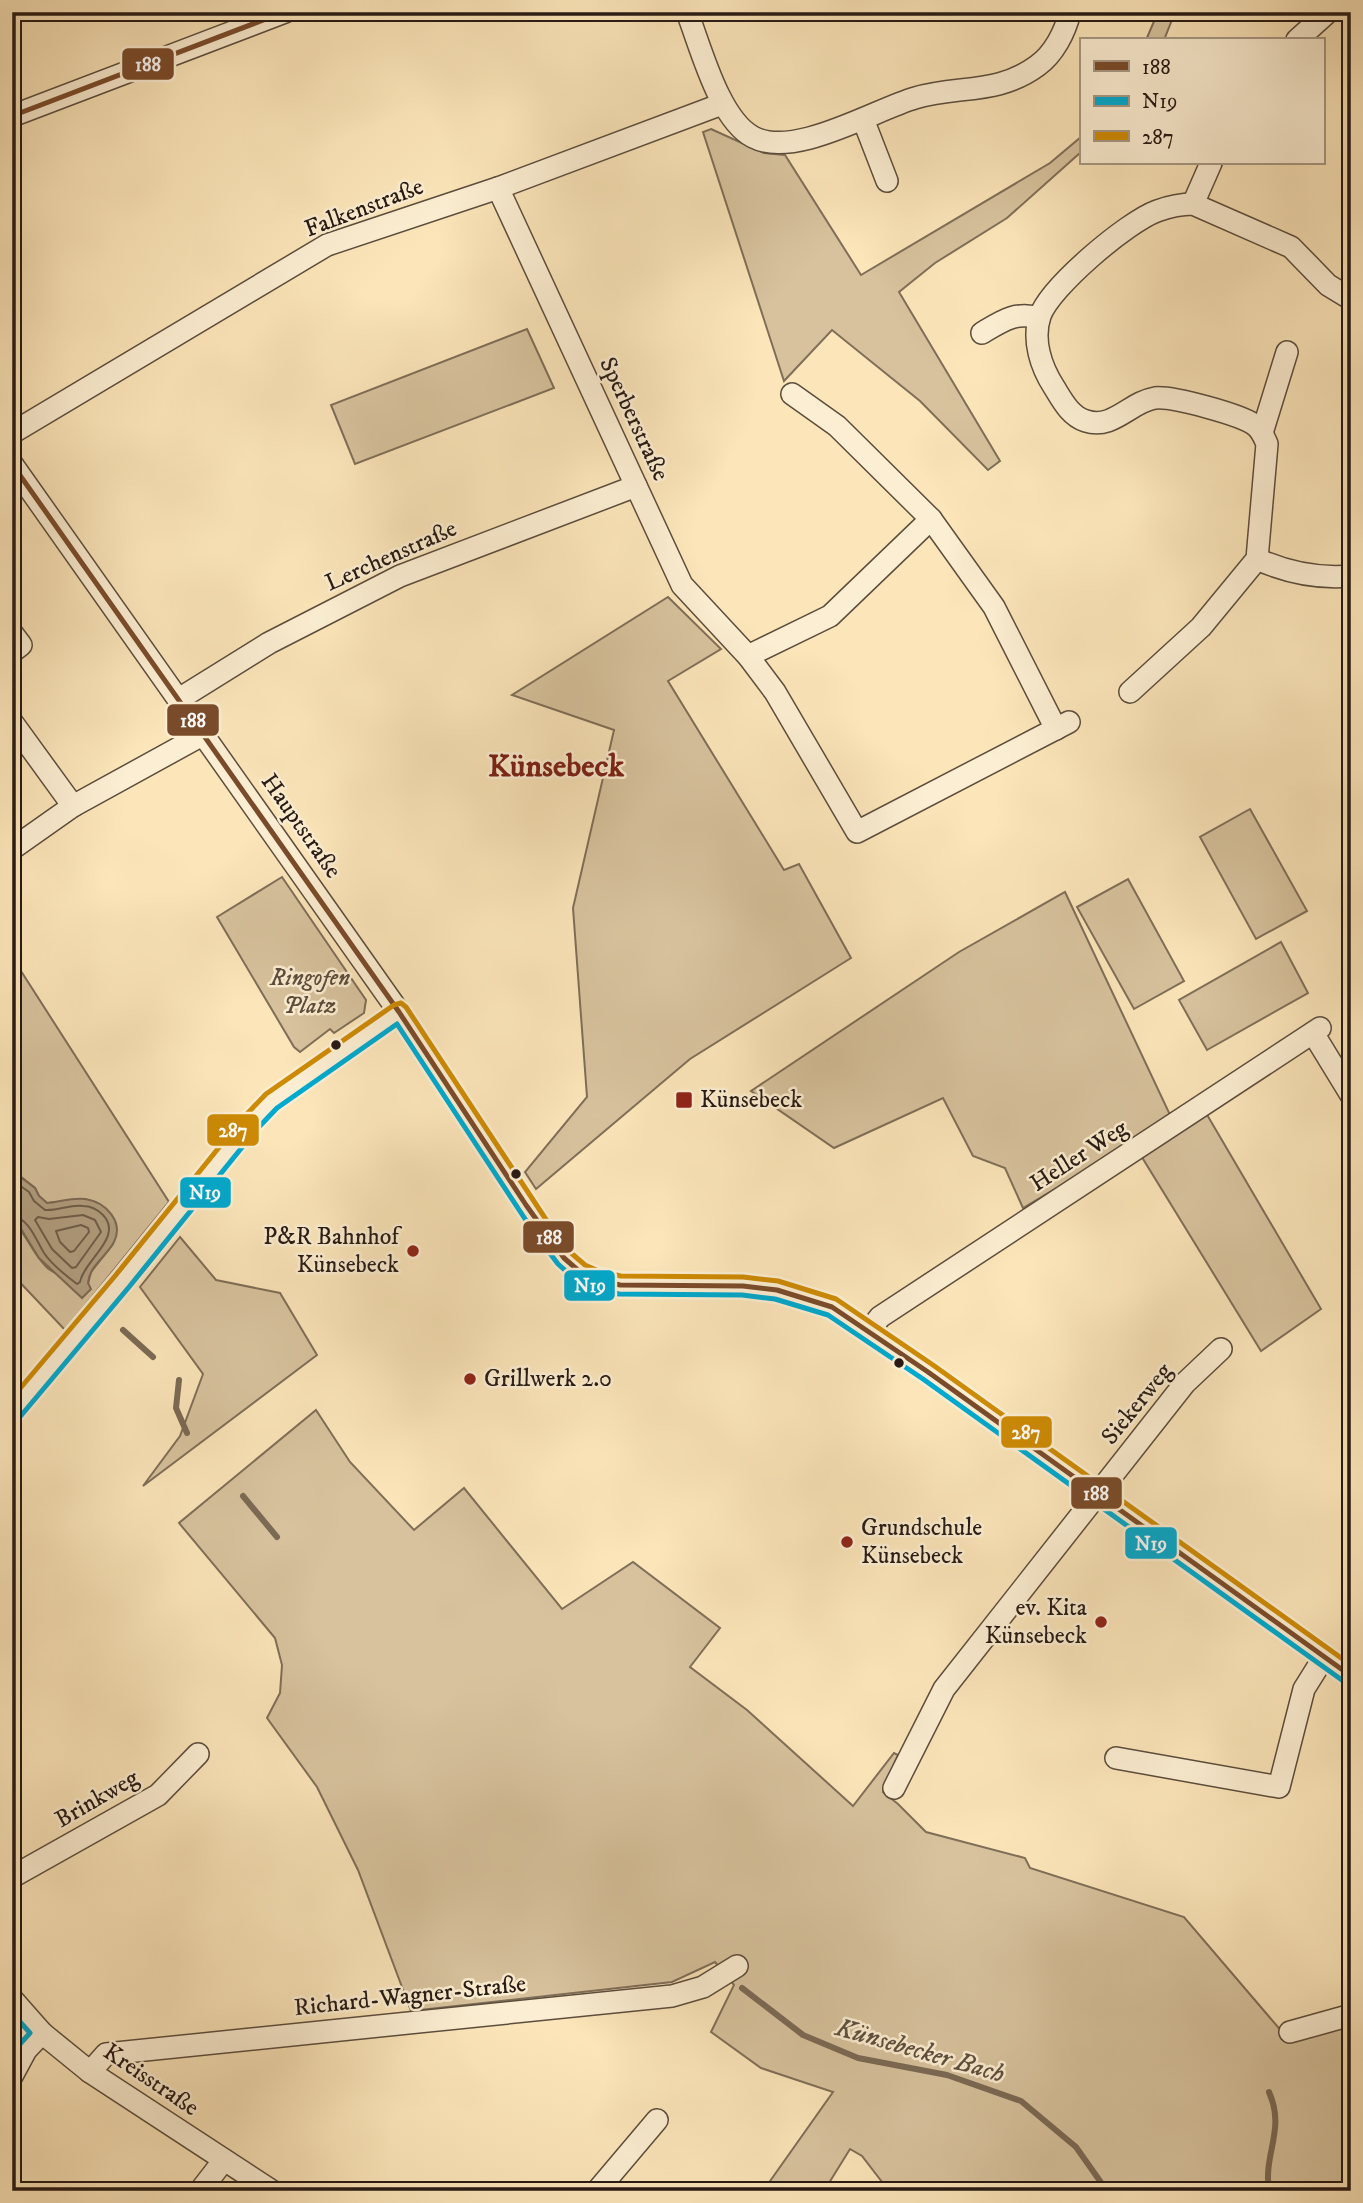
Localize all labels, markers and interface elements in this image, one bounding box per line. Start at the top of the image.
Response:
legend [1080,38,1324,164]
line badge: 188 [121,47,175,81]
text: 188 [135,54,161,77]
text: 188 [1142,55,1171,81]
text: N19 [1142,89,1177,115]
text: 287 [1142,125,1174,151]
street label: Falkenstraße [300,172,428,244]
street label: Sperberstraße [592,352,676,486]
street label: Lerchenstraße [321,514,461,598]
line badge: 188 [166,703,220,737]
text: 188 [180,710,206,733]
district label: Künsebeck [488,747,625,787]
street label: Hauptstraße [254,768,348,884]
park label: Ringofen Platz [269,963,350,1021]
unlabelled marker [329,1038,343,1052]
place label: Künsebeck [700,1085,802,1115]
marker: Künsebeck [674,1090,694,1110]
line badge: 287 [206,1113,260,1147]
street label: Heller Weg [1024,1113,1134,1199]
text: 287 [219,1120,247,1143]
unlabelled marker [509,1167,523,1181]
line badge: N19 [179,1176,232,1209]
text: N19 [189,1182,221,1205]
line badge: 188 [522,1220,575,1254]
place label: P&R Bahnhof Künsebeck [263,1222,402,1280]
text: 188 [536,1227,562,1250]
marker: P&R Bahnhof Künsebeck [405,1243,421,1259]
line badge: N19 [563,1269,616,1302]
text: N19 [574,1275,606,1298]
unlabelled marker [892,1356,906,1370]
street label: Siekerweg [1095,1357,1179,1451]
place label: Grillwerk 2.0 [484,1364,612,1394]
marker: Grillwerk 2.0 [462,1371,478,1387]
line badge: 287 [1000,1415,1053,1449]
text: 287 [1012,1422,1040,1445]
line badge: 188 [1070,1476,1123,1510]
text: 188 [1083,1483,1109,1506]
place label: Grundschule Künsebeck [861,1513,982,1571]
line badge: N19 [1124,1526,1178,1560]
text: N19 [1135,1533,1167,1556]
marker: Grundschule Künsebeck [839,1534,855,1550]
place label: ev. Kita Künsebeck [985,1593,1088,1651]
marker: ev. Kita Künsebeck [1093,1614,1109,1630]
street label: Brinkweg [50,1763,144,1835]
street label: Richard-Wagner-Straße [292,1969,528,2023]
water label: Künsebecker Bach [831,2011,1009,2091]
street label: Kreisstraße [97,2037,205,2123]

